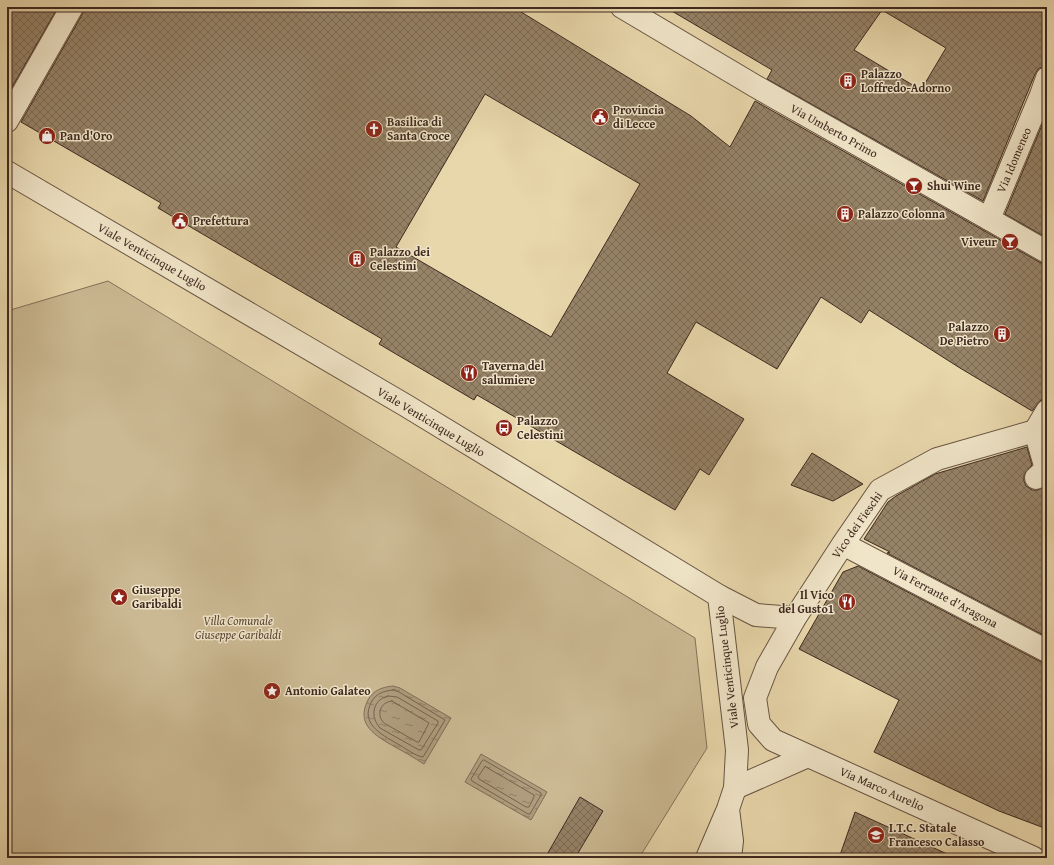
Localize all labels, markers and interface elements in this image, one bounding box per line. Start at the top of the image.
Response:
place label: Palazzo Loffredo-Adorno [861,65,951,96]
building icon: Palazzo Loffredo-Adorno [838,71,858,91]
street label: Via Umberto Primo [787,99,881,162]
place label: Provincia di Lecce [613,101,665,132]
public building icon: Provincia di Lecce [590,107,610,127]
place label: Basilica di Santa Croce [387,113,450,144]
church icon: Basilica di Santa Croce [364,119,384,139]
street label: Via Idomeneo [992,124,1035,195]
shop icon: Pan d'Oro [37,126,57,146]
place label: Pan d'Oro [60,127,113,144]
bar icon: Shui Wine [904,176,924,196]
place label: Shui Wine [927,177,981,194]
building icon: Palazzo Colonna [835,204,855,224]
place label: Palazzo Colonna [858,205,946,222]
public building icon: Prefettura [170,211,190,231]
place label: Prefettura [193,212,250,229]
street label: Viale Venticinque Luglio [95,218,210,295]
bar icon: Viveur [1000,232,1020,252]
place label: Viveur [961,233,997,250]
place label: Palazzo dei Celestini [370,243,430,274]
building icon: Palazzo dei Celestini [347,249,367,269]
place label: Palazzo De Pietro [940,318,990,349]
building icon: Palazzo De Pietro [992,324,1012,344]
place label: Taverna del salumiere [482,357,545,388]
restaurant icon: Taverna del salumiere [459,363,479,383]
street label: Viale Venticinque Luglio [374,383,489,461]
place label: Palazzo Celestini [517,412,564,443]
bus stop icon: Palazzo Celestini [494,418,514,438]
street label: Vico dei Fieschi [827,487,886,562]
street label: Via Ferrante d'Aragona [890,562,1001,632]
place label: Giuseppe Garibaldi [132,581,182,612]
place label: Il Vico del Gusto1 [778,586,835,617]
place icon: Giuseppe Garibaldi [109,587,129,607]
restaurant icon: Il Vico del Gusto1 [837,592,857,612]
street label: Viale Venticinque Luglio [711,605,742,729]
park label: Villa Comunale Giuseppe Garibaldi [195,612,281,643]
place icon: Antonio Galateo [262,681,282,701]
place label: Antonio Galateo [285,682,371,699]
street label: Via Marco Aurelio [837,762,927,815]
place label: I.T.C. Statale Francesco Calasso [889,819,985,850]
school or university icon: I.T.C. Statale Francesco Calasso [866,825,886,845]

